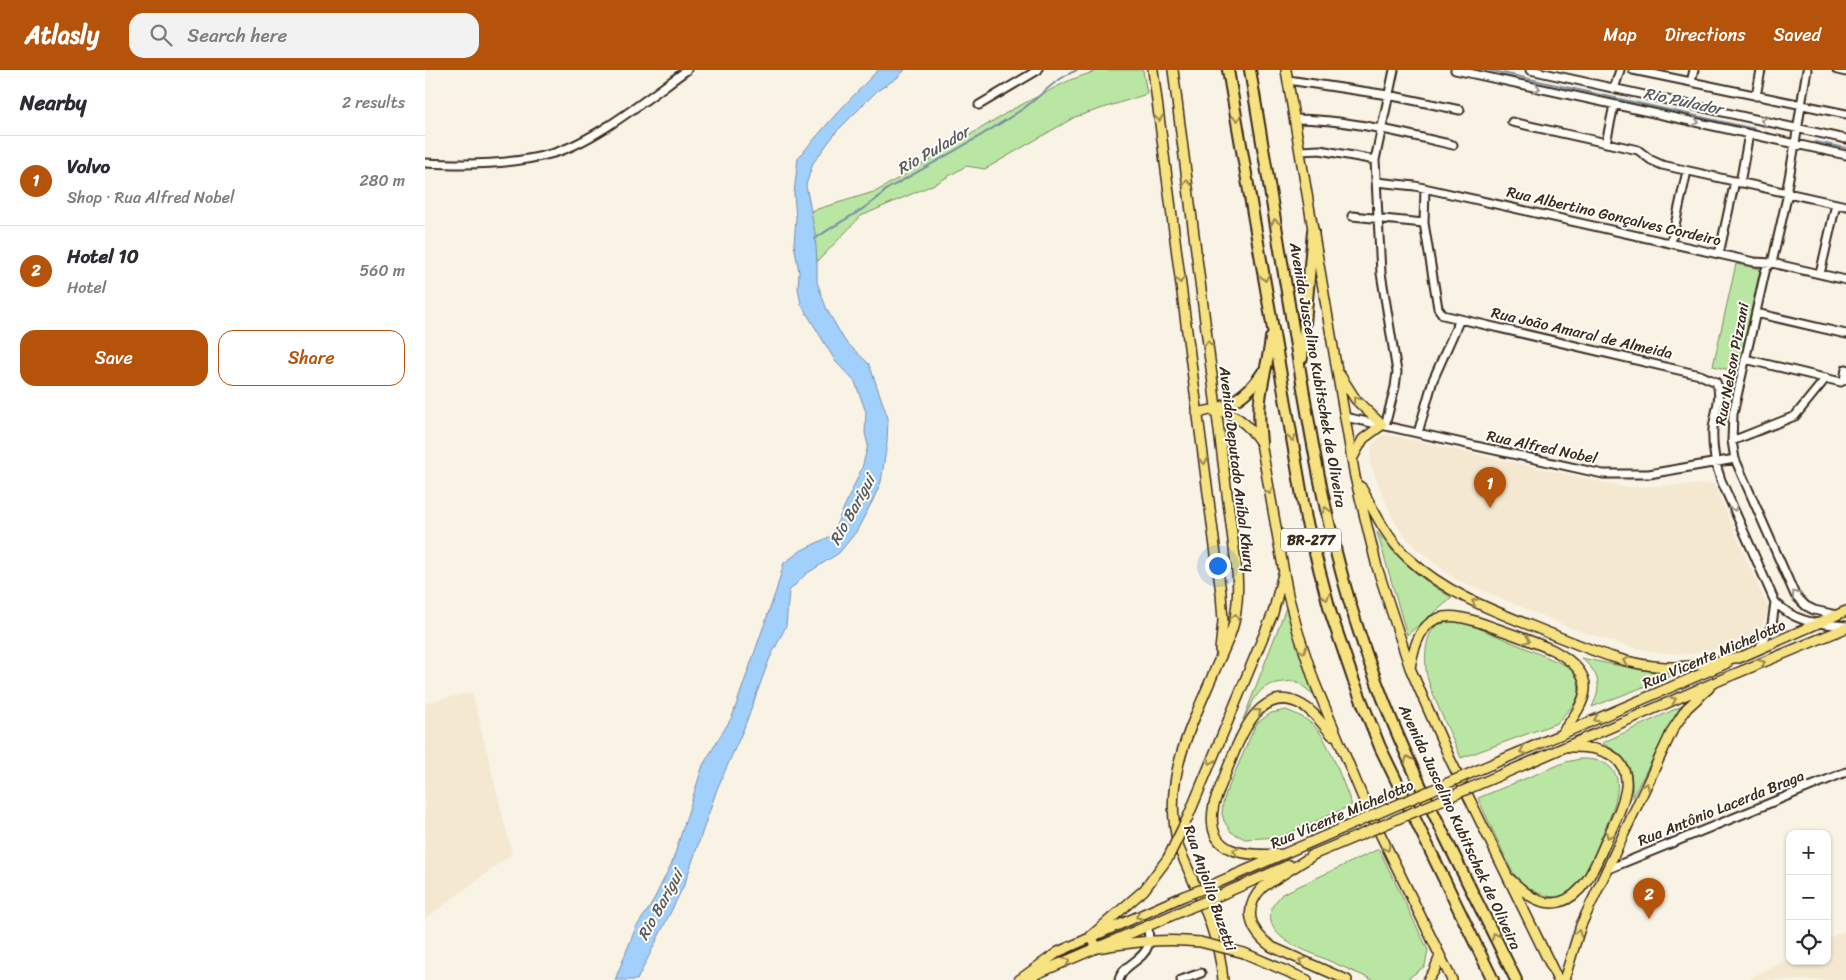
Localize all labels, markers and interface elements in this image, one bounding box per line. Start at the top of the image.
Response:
search box [129,13,479,58]
text: Atlasly [25,14,99,56]
text: Search here [187,19,287,52]
text: Map [1604,19,1637,51]
text: Directions [1665,19,1746,51]
text: Saved [1774,19,1821,51]
icon: search [147,21,175,49]
water label: Rio Pulador [1641,78,1728,124]
one-way arrow [1532,82,1541,93]
text: Nearby [20,84,86,122]
text: 2 results [342,88,405,117]
one-way arrow [1154,114,1164,123]
one-way arrow [1231,114,1241,122]
water label: Rio Pulador [891,116,977,183]
one-way arrow [1760,116,1769,127]
one-way arrow [1691,117,1700,127]
text: Volvo [67,150,110,183]
text: 1 [33,166,39,195]
text: 280 m [360,166,405,195]
one-way arrow [1182,179,1193,187]
street label: Rua Albertino Gonçalves Cordeiro [1504,179,1724,253]
text: Shop · Rua Alfred Nobel [67,183,235,212]
one-way arrow [1271,218,1281,227]
street label: Avenida Juscelino Kubitschek de Oliveira [1282,239,1354,510]
text: Hotel 10 [67,240,139,273]
text: 2 [31,256,41,285]
text: 560 m [360,256,405,285]
text: Hotel [67,273,106,302]
one-way arrow [1259,274,1269,283]
one-way arrow [1174,276,1185,284]
street label: Rua João Amaral de Almeida [1489,299,1676,367]
street label: Rua Nelson Pizzani [1707,300,1757,428]
button: Save [20,330,208,386]
button: Share [218,330,405,386]
one-way arrow [1203,340,1214,348]
street label: Avenida Deputado Aníbal Khury [1211,364,1263,574]
one-way arrow [1353,396,1362,405]
street label: Rua Alfred Nobel [1484,423,1600,472]
one-way arrow [1286,434,1296,443]
one-way arrow [1198,458,1209,466]
water label: Rio Barigui [821,466,885,551]
pin: 1 [1474,467,1506,508]
one-way arrow [1264,487,1274,495]
one-way arrow [1727,503,1738,512]
one-way arrow [1321,506,1332,515]
road number: BR-277 [1281,528,1341,552]
your location [1205,553,1231,579]
one-way arrow [1792,590,1801,600]
one-way arrow [1321,592,1331,601]
one-way arrow [1471,598,1480,608]
street label: Rua Vicente Michelotto [1638,612,1790,696]
one-way arrow [1229,613,1240,622]
one-way arrow [1522,634,1531,644]
one-way arrow [1298,645,1308,653]
one-way arrow [1622,656,1631,667]
one-way arrow [1757,658,1766,669]
one-way arrow [1668,695,1677,706]
street label: Avenida Juscelino Kubitschek de Oliveira [1391,699,1529,955]
one-way arrow [1252,709,1261,717]
one-way arrow [1593,713,1602,724]
one-way arrow [1519,744,1528,755]
one-way arrow [1404,755,1415,764]
one-way arrow [1207,756,1218,765]
street label: Rua Antônio Lacerda Braga [1634,762,1809,853]
street label: Rua Vicente Michelotto [1266,772,1418,856]
one-way arrow [1640,782,1650,791]
street label: Rua Anjolilo Buzetti [1176,821,1244,955]
one-way arrow [1604,830,1615,839]
map controls [1786,830,1831,965]
button: + [1786,830,1831,875]
one-way arrow [1381,842,1391,851]
one-way arrow [1232,847,1241,857]
water label: Rio Barigui [629,861,693,946]
button: − [1786,875,1831,920]
pin: 2 [1633,878,1665,919]
one-way arrow [1135,909,1144,920]
button: locate [1786,920,1831,965]
one-way arrow [1572,930,1582,938]
one-way arrow [1491,932,1501,941]
one-way arrow [1062,956,1071,967]
one-way arrow [1298,957,1307,967]

